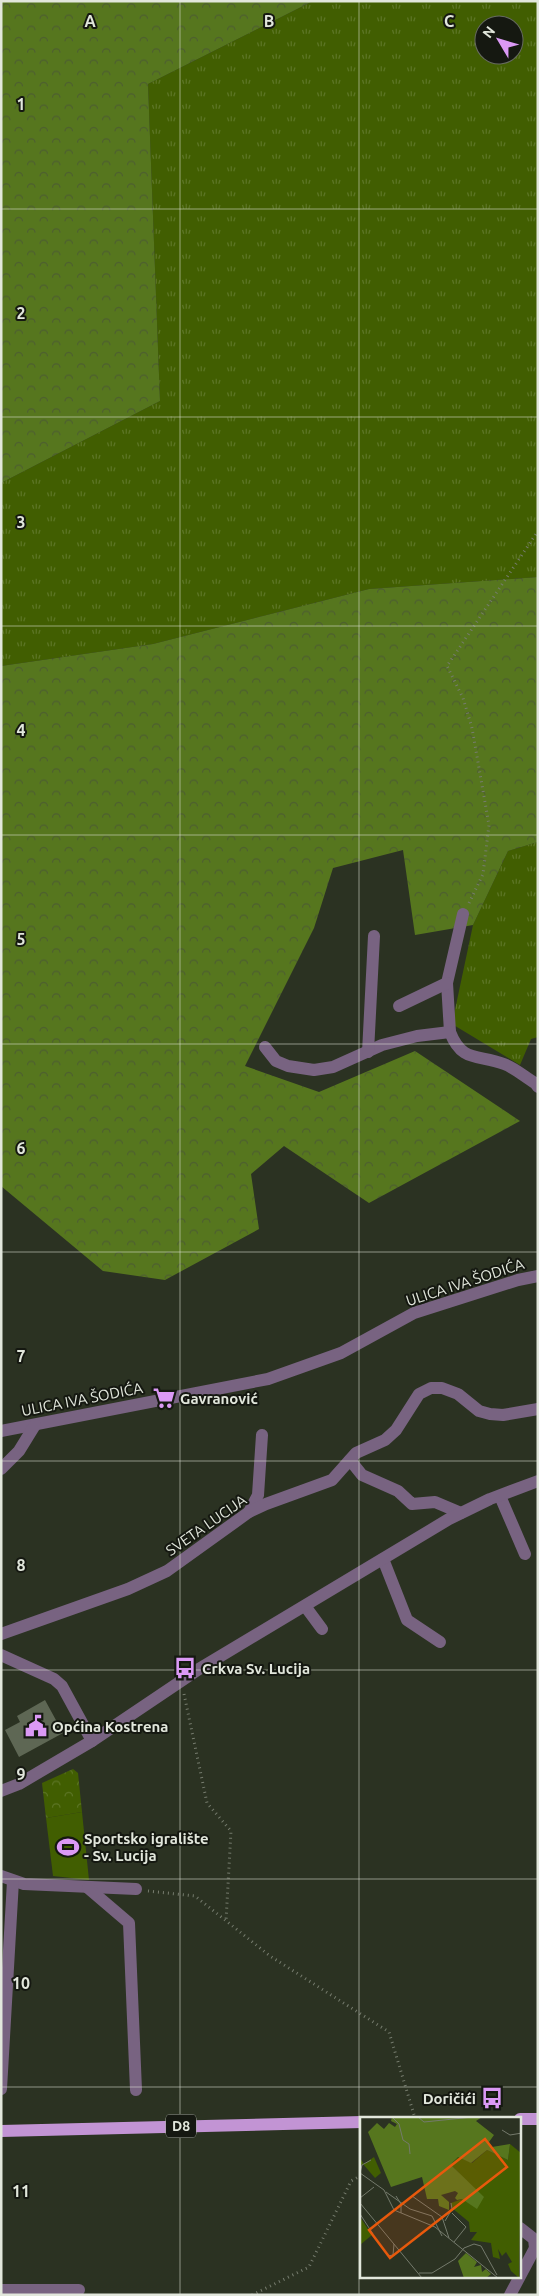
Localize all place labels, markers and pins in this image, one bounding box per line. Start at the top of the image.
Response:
supermarket icon: Gavranović [151,1385,177,1411]
place label: Gavranović [180,1390,258,1407]
bus stop icon: Crkva Sv. Lucija [172,1655,198,1681]
place label: Crkva Sv. Lucija [202,1660,310,1677]
public building icon: Općina Kostrena [23,1713,49,1739]
place label: Općina Kostrena [52,1718,168,1735]
place label: Sportsko igralište - Sv. Lucija [84,1830,209,1864]
sports icon: Sportsko igralište - Sv. Lucija [55,1834,81,1860]
bus stop icon: Doričići [479,2085,505,2111]
place label: Doričići [423,2090,476,2107]

